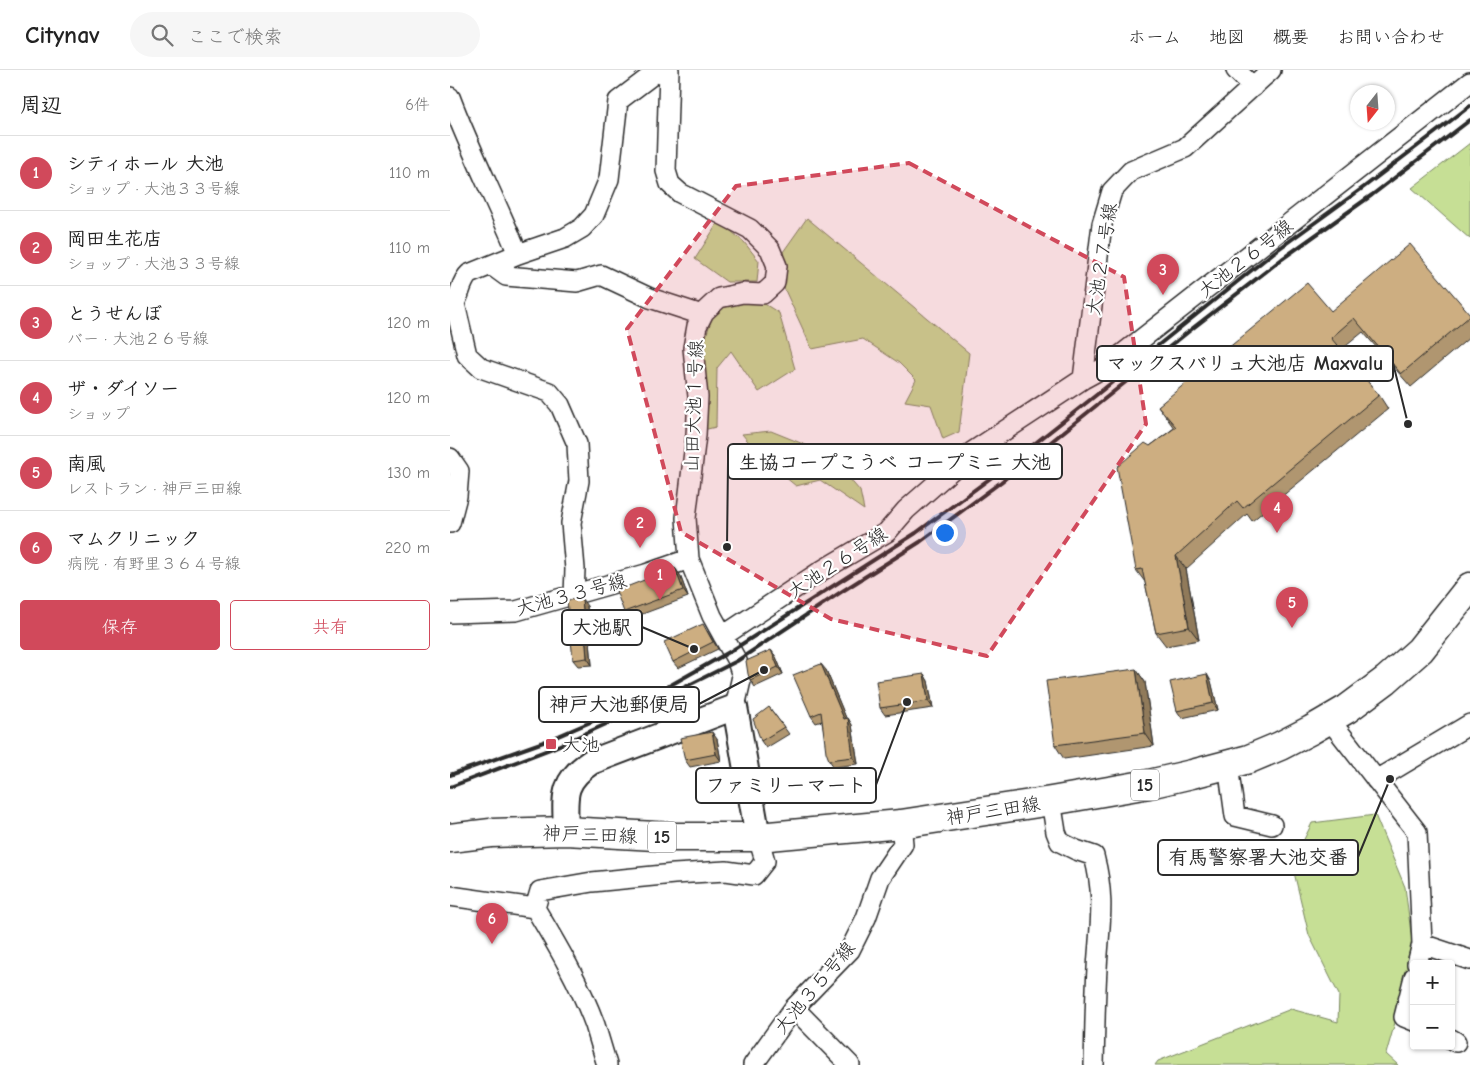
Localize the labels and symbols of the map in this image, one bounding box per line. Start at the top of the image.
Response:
north arrow [1350,85,1395,130]
street label: 大池２７号線 [1082,201,1122,317]
street label: 大池２６号線 [1194,215,1297,303]
pin: 3 [1147,254,1179,295]
street label: 山田大池１号線 [681,339,707,473]
callout: マックスバリュ大池店 Maxvalu [1097,346,1393,381]
text: マックスバリュ大池店 Maxvalu [1107,352,1383,375]
callout: 生協コープこうべ コープミニ 大池 [728,444,1062,479]
text: 生協コープこうべ コープミニ 大池 [739,451,1051,474]
pin: 4 [1261,492,1293,533]
pin: 2 [624,507,656,548]
your location [932,520,958,546]
street label: 大池２６号線 [784,523,891,603]
pin: 1 [644,559,676,600]
street label: 大池３３号線 [513,570,629,620]
pin: 5 [1276,587,1308,628]
callout: 大池駅 [562,610,642,645]
text: 大池駅 [572,616,632,639]
callout: 神戸大池郵便局 [539,687,699,722]
text: 神戸大池郵便局 [549,693,689,716]
place label: 大池 [562,734,600,756]
marker: 大池 [544,737,558,751]
callout: ファミリーマート [696,768,876,803]
road number: 15 [1131,770,1159,800]
text: ファミリーマート [706,774,866,797]
street label: 神戸三田線 [945,793,1042,829]
street label: 神戸三田線 [542,822,638,848]
road number: 15 [648,822,676,852]
callout: 有馬警察署大池交番 [1158,840,1358,875]
text: 有馬警察署大池交番 [1168,846,1348,869]
pin: 6 [476,903,508,944]
street label: 大池３５号線 [770,937,860,1038]

